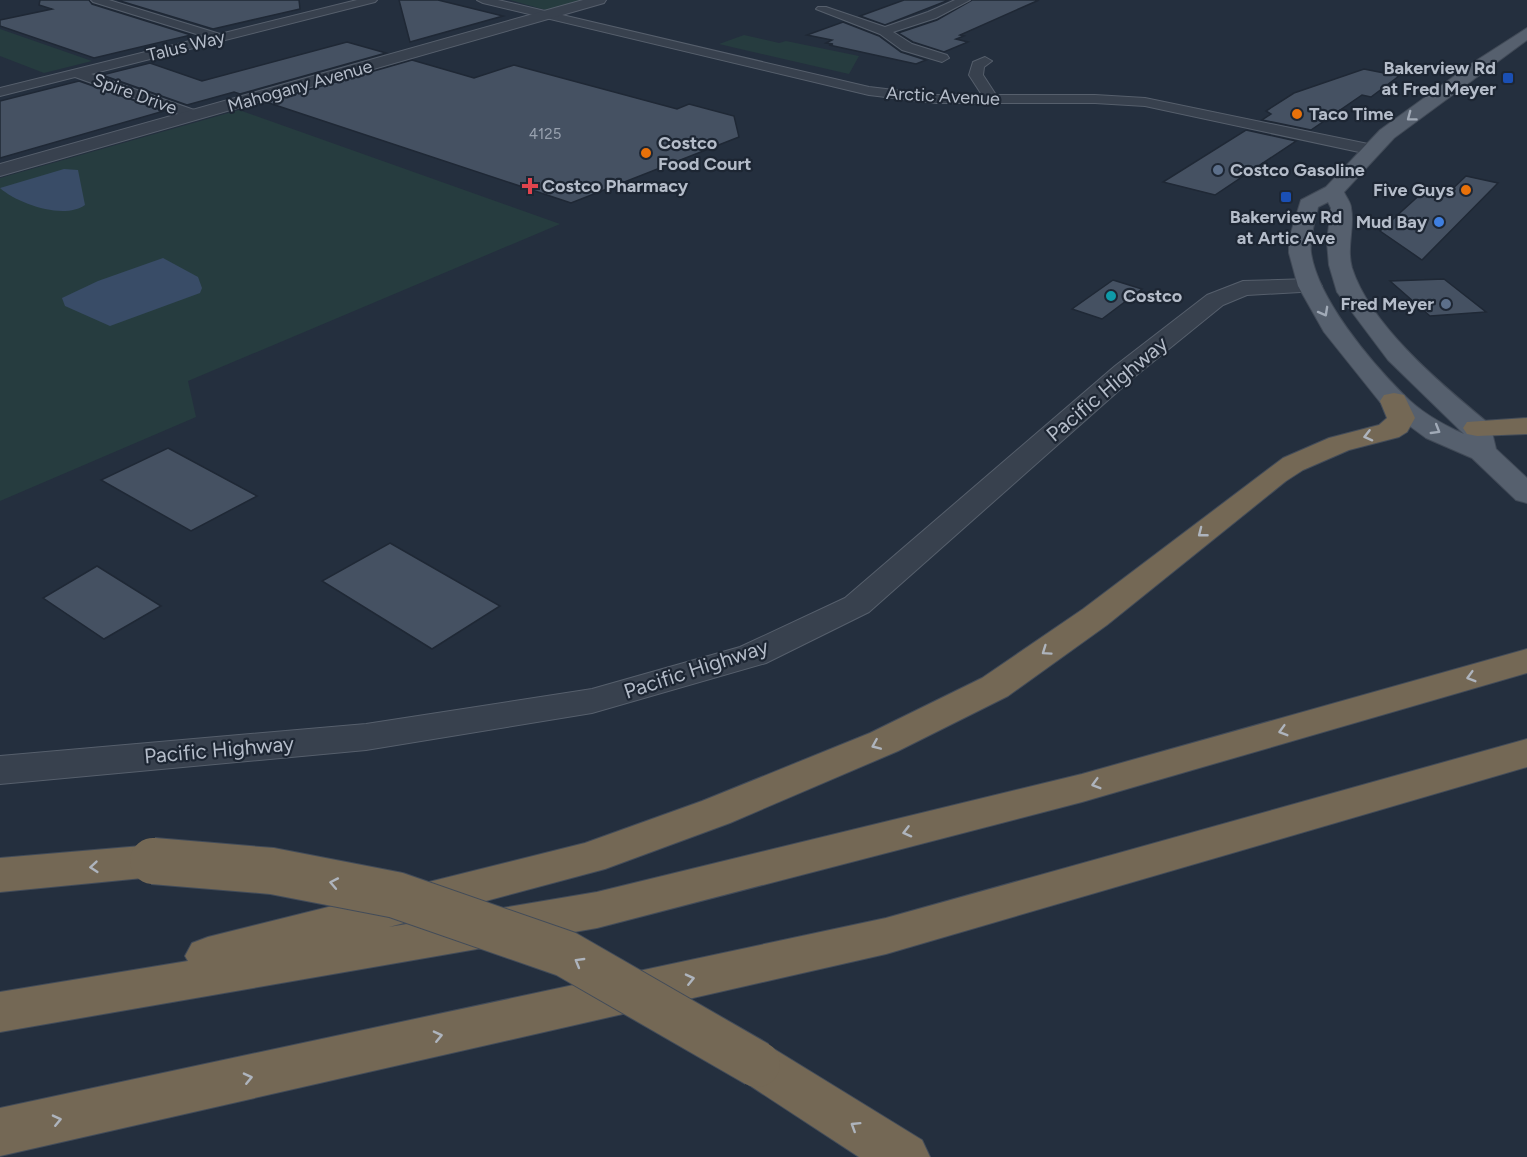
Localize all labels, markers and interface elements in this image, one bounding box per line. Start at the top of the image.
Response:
street label: Talus Way [145,26,228,66]
street label: Mahogany Avenue [225,55,375,117]
place label: Bakerview Rd at Fred Meyer [1381,57,1496,100]
street label: Spire Drive [90,69,180,119]
marker: Bakerview Rd at Fred Meyer [1501,71,1515,85]
street label: Arctic Avenue [885,82,1001,110]
place label: Taco Time [1309,103,1393,125]
marker: Taco Time [1290,107,1304,121]
one-way arrow [1406,109,1417,120]
house number: 4125 [529,125,561,143]
place label: Costco Food Court [658,132,752,175]
marker: Costco Food Court [639,146,653,160]
place label: Costco Gasoline [1230,159,1365,181]
marker: Costco Gasoline [1211,163,1225,177]
place label: Costco Pharmacy [542,175,689,197]
marker: Costco Pharmacy [523,179,537,193]
place label: Five Guys [1373,179,1455,201]
marker: Five Guys [1459,183,1473,197]
marker: Bakerview Rd at Artic Ave [1279,190,1293,204]
place label: Bakerview Rd at Artic Ave [1230,206,1342,249]
place label: Mud Bay [1356,211,1428,233]
marker: Mud Bay [1432,215,1446,229]
place label: Costco [1123,285,1182,307]
marker: Costco [1104,289,1118,303]
place label: Fred Meyer [1341,293,1434,315]
marker: Fred Meyer [1439,297,1453,311]
one-way arrow [1317,306,1328,316]
street label: Pacific Highway [1041,331,1172,447]
one-way arrow [1430,423,1440,435]
one-way arrow [1363,429,1373,442]
one-way arrow [1198,526,1209,537]
street label: Pacific Highway [620,633,771,704]
one-way arrow [1042,644,1053,655]
one-way arrow [1466,670,1477,682]
one-way arrow [1278,723,1288,736]
street label: Pacific Highway [143,730,295,769]
one-way arrow [872,738,883,750]
one-way arrow [1091,777,1101,789]
one-way arrow [902,825,912,837]
one-way arrow [90,860,99,873]
one-way arrow [329,877,339,890]
one-way arrow [574,957,585,969]
one-way arrow [685,974,695,987]
one-way arrow [433,1030,443,1043]
one-way arrow [242,1072,252,1085]
one-way arrow [52,1114,62,1127]
one-way arrow [851,1121,861,1133]

